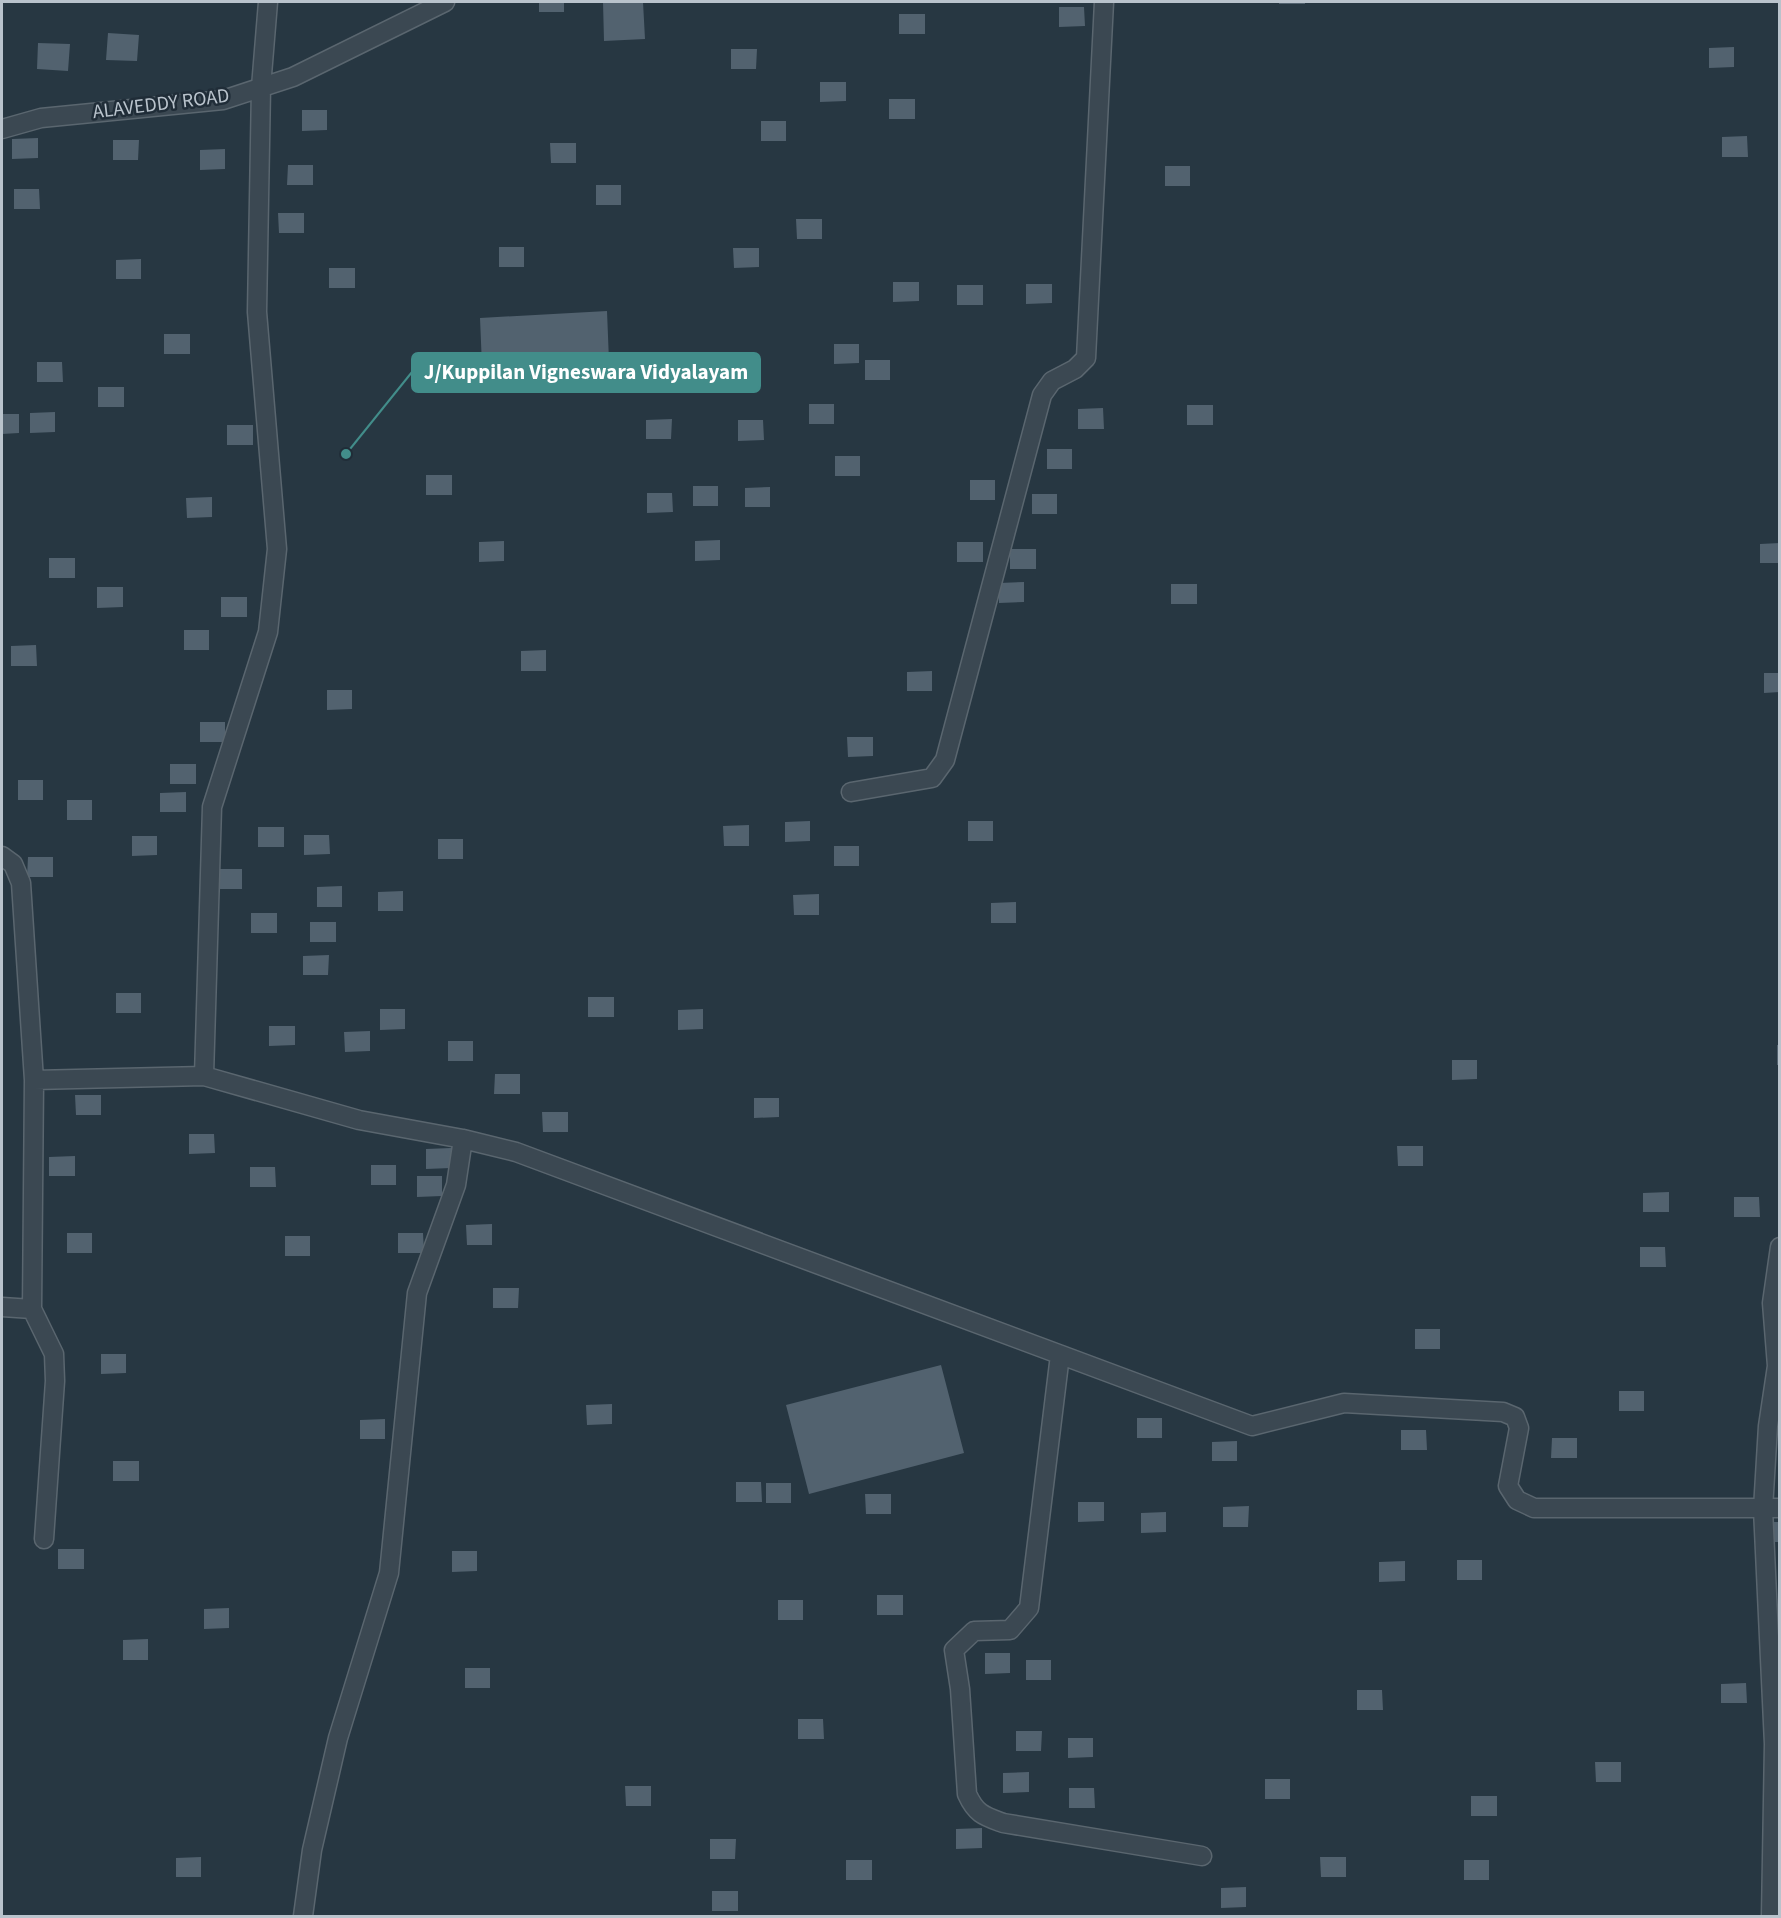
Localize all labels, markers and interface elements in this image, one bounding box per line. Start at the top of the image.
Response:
street label: ALAVEDDY ROAD [91,82,231,126]
callout: J/Kuppilan Vigneswara Vidyalayam [412,353,760,392]
text: J/Kuppilan Vigneswara Vidyalayam [424,357,748,387]

